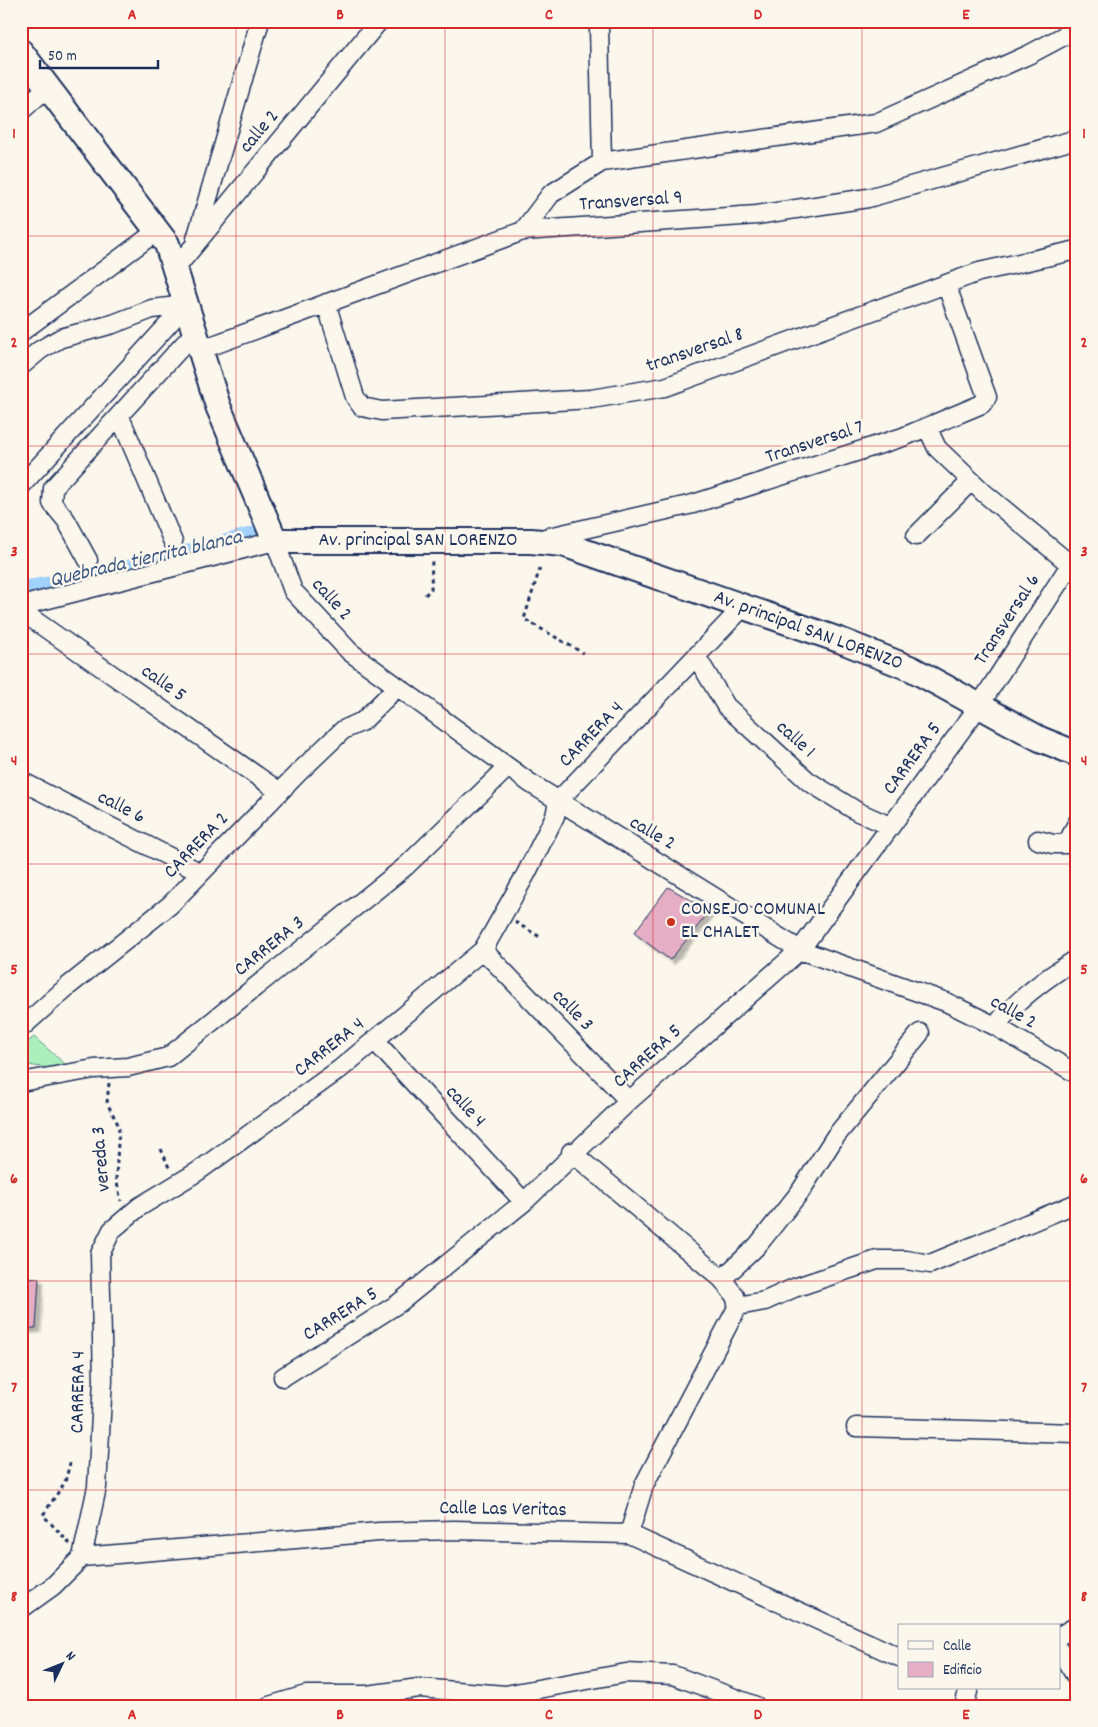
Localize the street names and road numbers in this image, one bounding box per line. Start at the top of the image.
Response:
street label: calle 2 [234,104,286,160]
street label: Transversal 9 [578,184,684,220]
street label: transversal 8 [642,321,748,381]
street label: Transversal 7 [762,414,868,472]
street label: Av. principal SAN LORENZO [318,527,518,555]
street label: Transversal 6 [968,569,1048,671]
street label: calle 2 [304,572,358,628]
street label: Av. principal SAN LORENZO [710,584,906,678]
street label: calle 5 [135,658,191,710]
street label: CARRERA 4 [553,695,631,775]
street label: calle 1 [769,715,821,765]
street label: CARRERA 5 [877,717,949,801]
street label: calle 6 [92,784,150,832]
street label: CARRERA 2 [158,806,236,886]
street label: calle 2 [624,810,680,858]
street label: CARRERA 3 [229,910,311,984]
street label: calle 3 [545,984,599,1038]
street label: calle 2 [985,989,1041,1037]
street label: CARRERA 4 [289,1011,371,1085]
street label: CARRERA 5 [607,1019,689,1095]
street label: calle 4 [438,1080,492,1134]
street label: vereda 3 [85,1125,119,1193]
street label: CARRERA 5 [298,1281,384,1349]
street label: CARRERA 4 [64,1350,94,1434]
street label: Calle Las Veritas [439,1495,567,1525]

